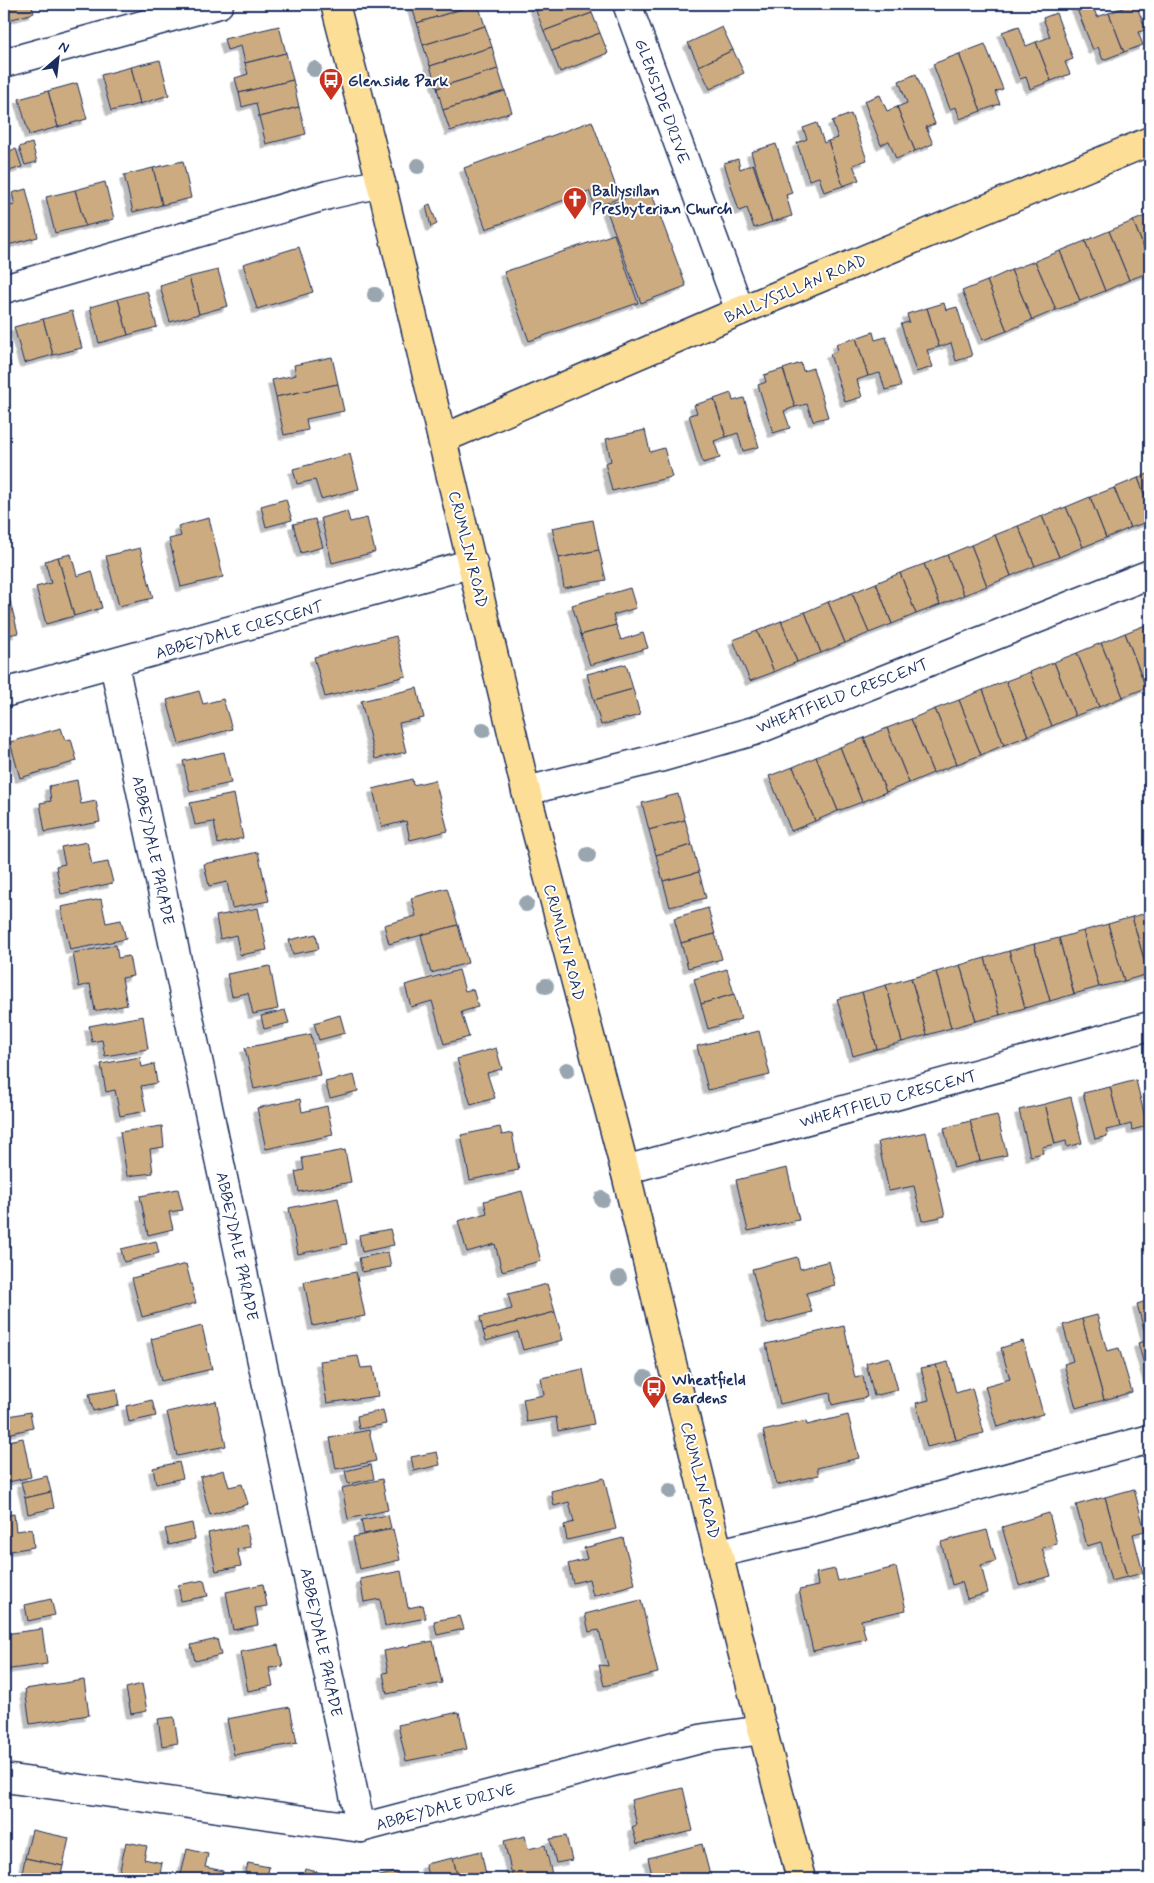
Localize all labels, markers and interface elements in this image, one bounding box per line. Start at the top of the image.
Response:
north arrow [32,32,82,82]
street label: GLENSIDE DRIVE [629,36,694,167]
text: N [55,37,72,58]
bus stop icon: Glenside Park [318,67,344,101]
place label: Glenside Park [348,71,450,92]
place label: Ballysillan Presbyterian Church [592,181,733,220]
church icon: Ballysillan Presbyterian Church [562,186,588,220]
street label: BALLYSILLAN ROAD [721,250,870,329]
street label: CRUMLIN ROAD [443,489,492,610]
street label: ABBEYDALE CRESCENT [153,596,327,664]
street label: WHEATFIELD CRESCENT [753,654,932,739]
street label: ABBEYDALE PARADE [126,774,179,927]
street label: CRUMLIN ROAD [538,882,589,1003]
street label: WHEATFIELD CRESCENT [797,1066,979,1133]
street label: ABBEYDALE PARADE [210,1170,263,1323]
place label: Wheatfield Gardens [671,1370,746,1409]
bus stop icon: Wheatfield Gardens [641,1375,667,1409]
street label: CRUMLIN ROAD [675,1420,724,1541]
street label: ABBEYDALE PARADE [294,1566,347,1719]
street label: ABBEYDALE DRIVE [374,1779,517,1836]

